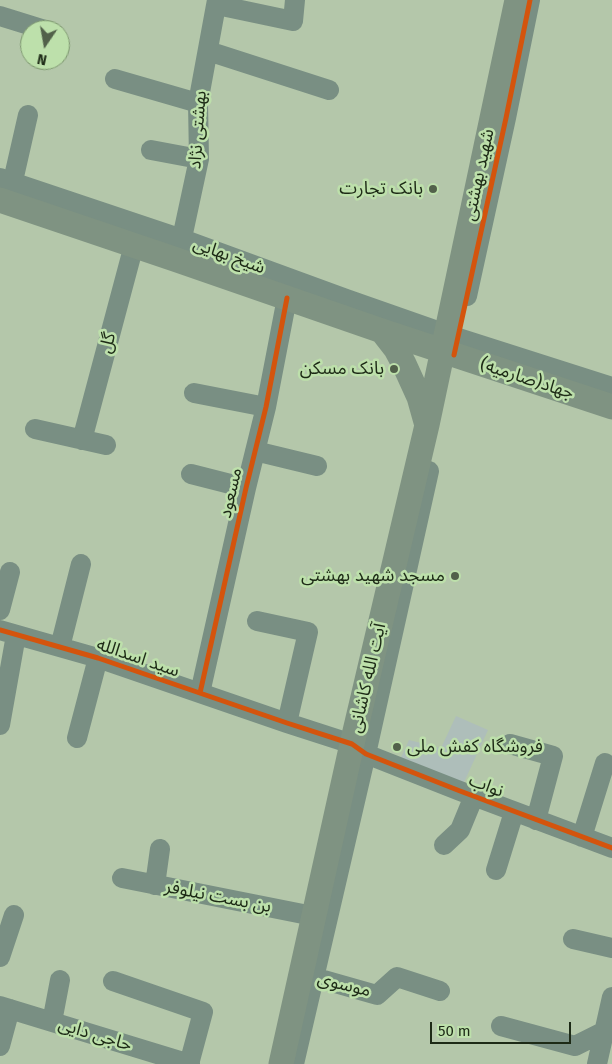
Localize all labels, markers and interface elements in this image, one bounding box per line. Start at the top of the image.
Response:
north arrow [20,20,70,70]
text: N [36,50,48,68]
street label: بهشتی نژاد [184,90,212,170]
street label: شهید بهشتی [459,127,499,223]
place label: بانک تجارت [339,178,423,200]
marker: بانک تجارت [427,183,439,195]
street label: شیخ بهایی [190,233,268,279]
street label: گل [95,330,121,356]
street label: جهاد(صارمیه) [477,354,577,404]
place label: بانک مسکن [300,358,384,380]
marker: بانک مسکن [388,363,400,375]
street label: مسعود [215,466,247,520]
place label: مسجد شهید بهشتی [301,565,445,587]
marker: مسجد شهید بهشتی [449,570,461,582]
street label: آیت الله کاشانی [345,621,391,735]
street label: سید اسدالله [94,634,182,682]
place label: فروشگاه کفش ملی [407,736,543,758]
marker: فروشگاه کفش ملی [391,741,403,753]
street label: نواب [466,770,506,802]
street label: بن بست نیلوفر [163,876,273,918]
street label: موسوی [315,968,373,1002]
scale bar [432,1012,573,1044]
street label: حاجی دایی [56,1014,134,1056]
text: 50 m [438,1022,471,1040]

